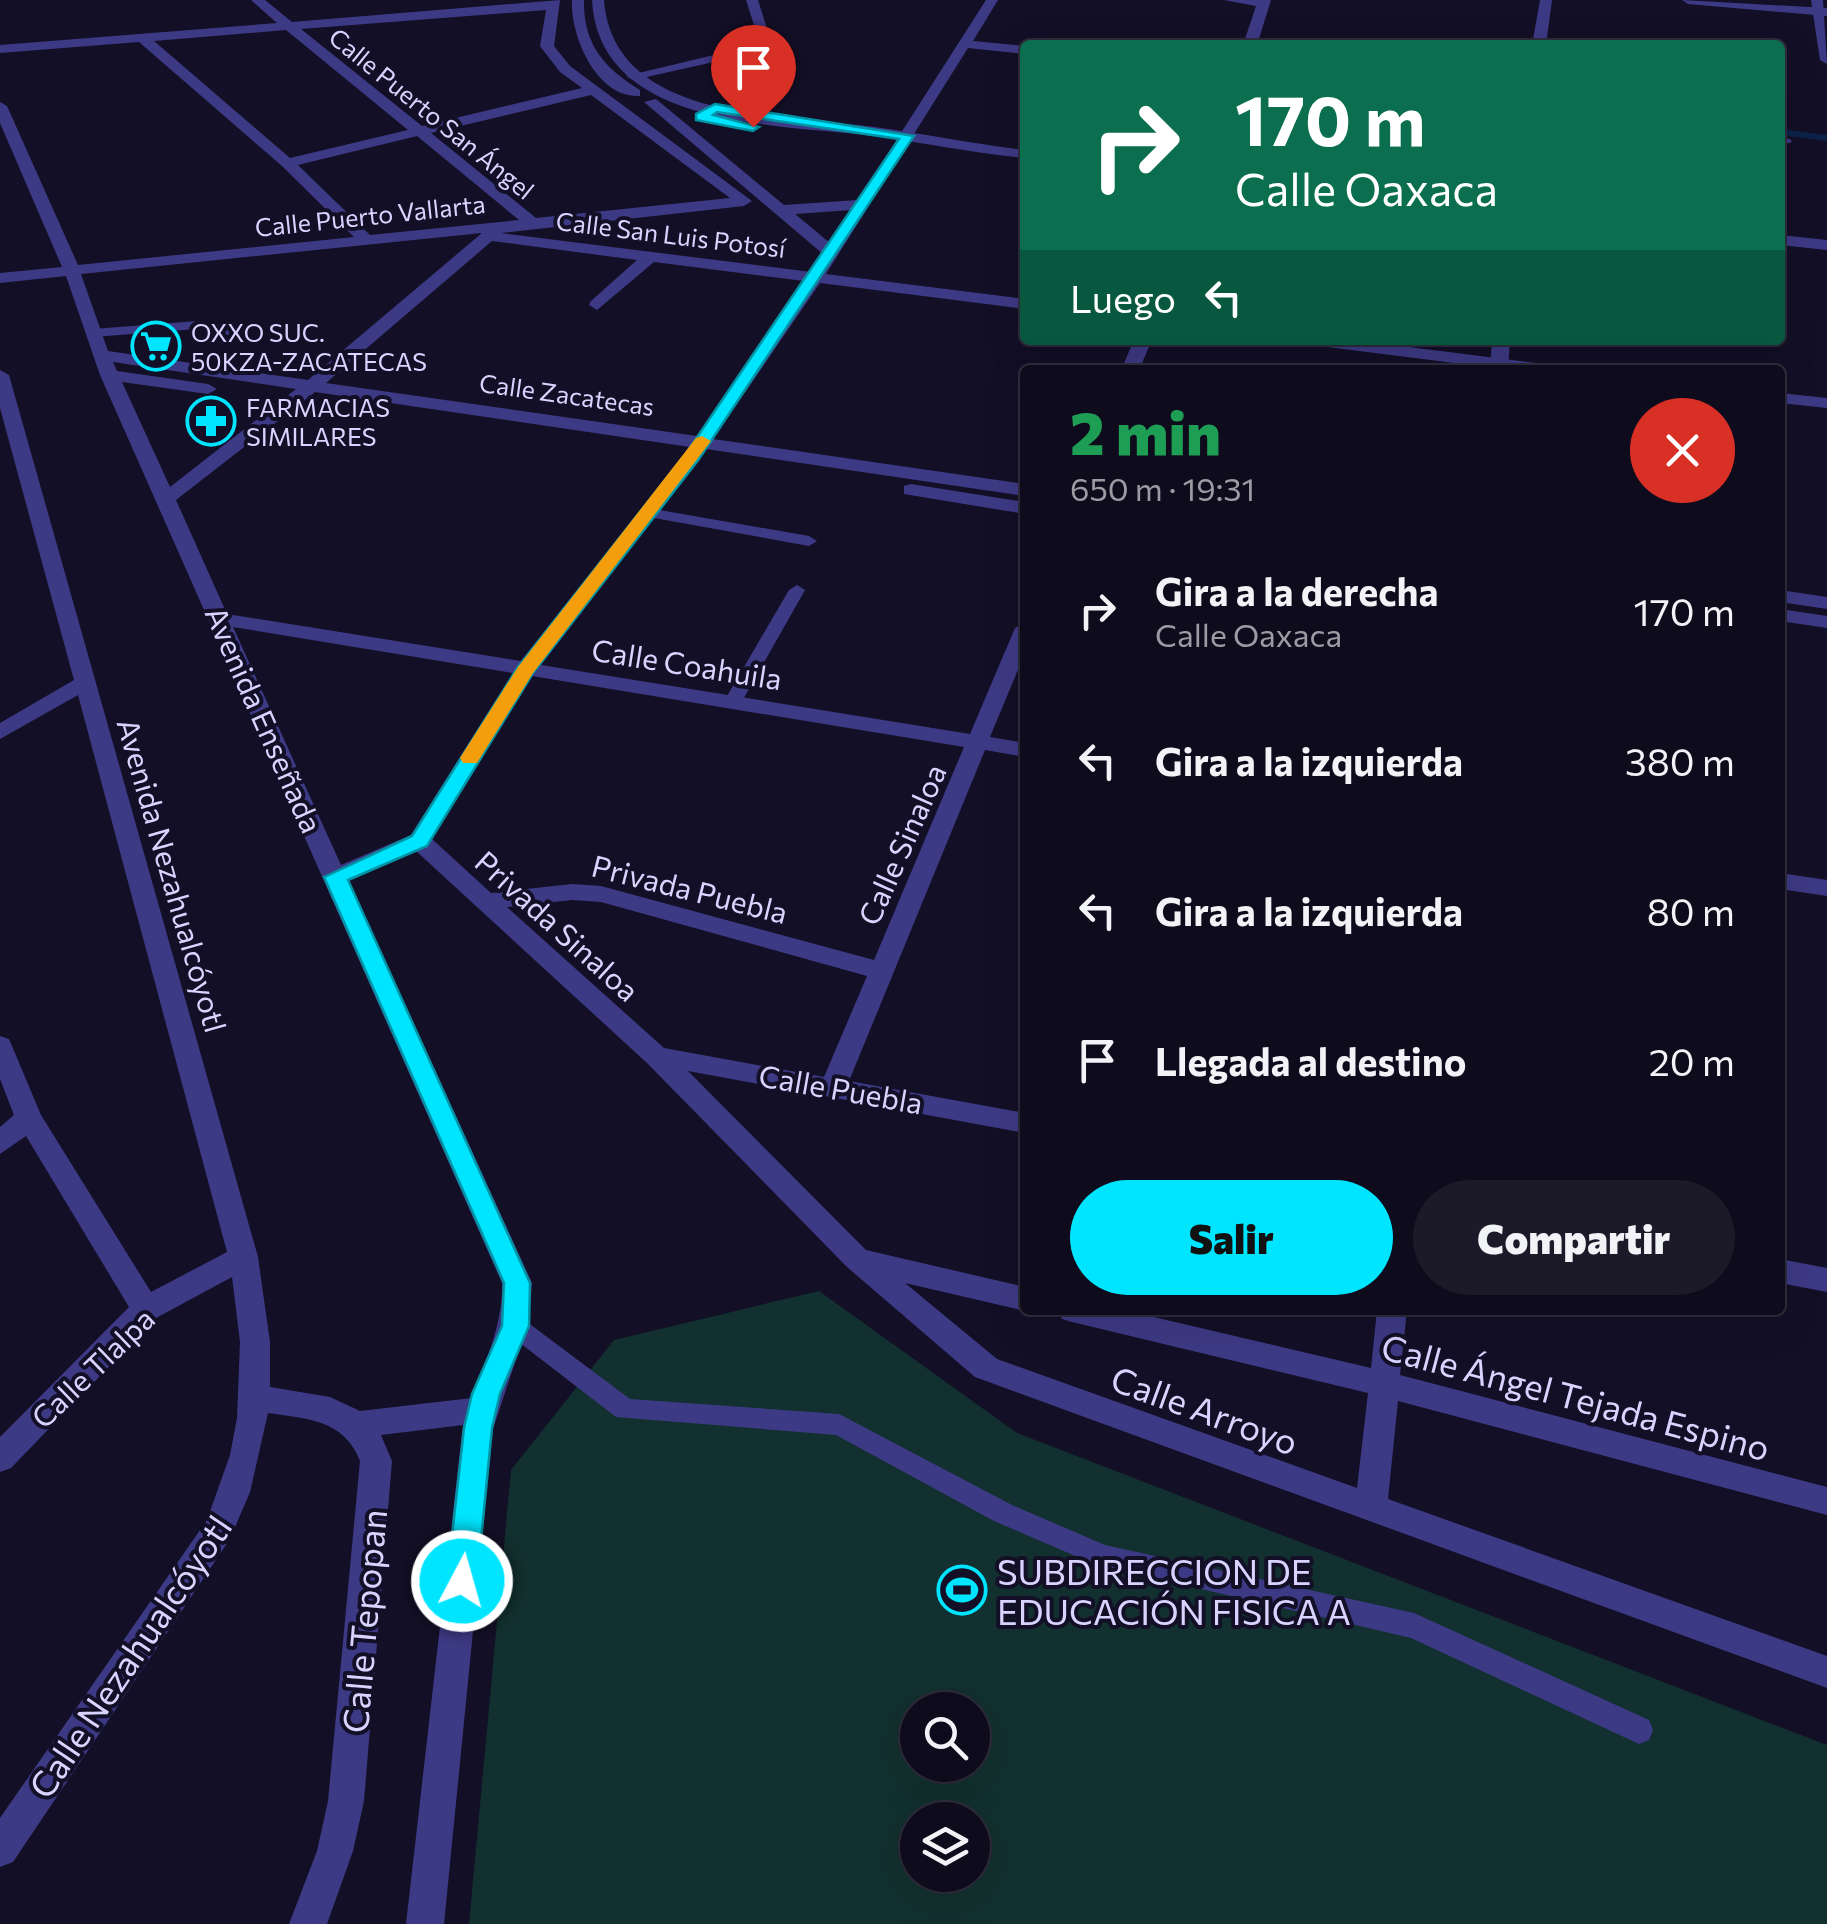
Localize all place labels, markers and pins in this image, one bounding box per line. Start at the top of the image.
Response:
pin [711,25,796,128]
place label: OXXO SUC. 50KZA-ZACATECAS [191,317,427,376]
supermarket icon: OXXO SUC. 50KZA-ZACATECAS [130,320,182,372]
place label: FARMACIAS SIMILARES [246,392,390,451]
pharmacy icon: FARMACIAS SIMILARES [185,395,237,447]
place label: SUBDIRECCION DE EDUCACIÓN FISICA A [997,1549,1351,1632]
sports icon: SUBDIRECCION DE EDUCACIÓN FISICA A [936,1564,988,1616]

